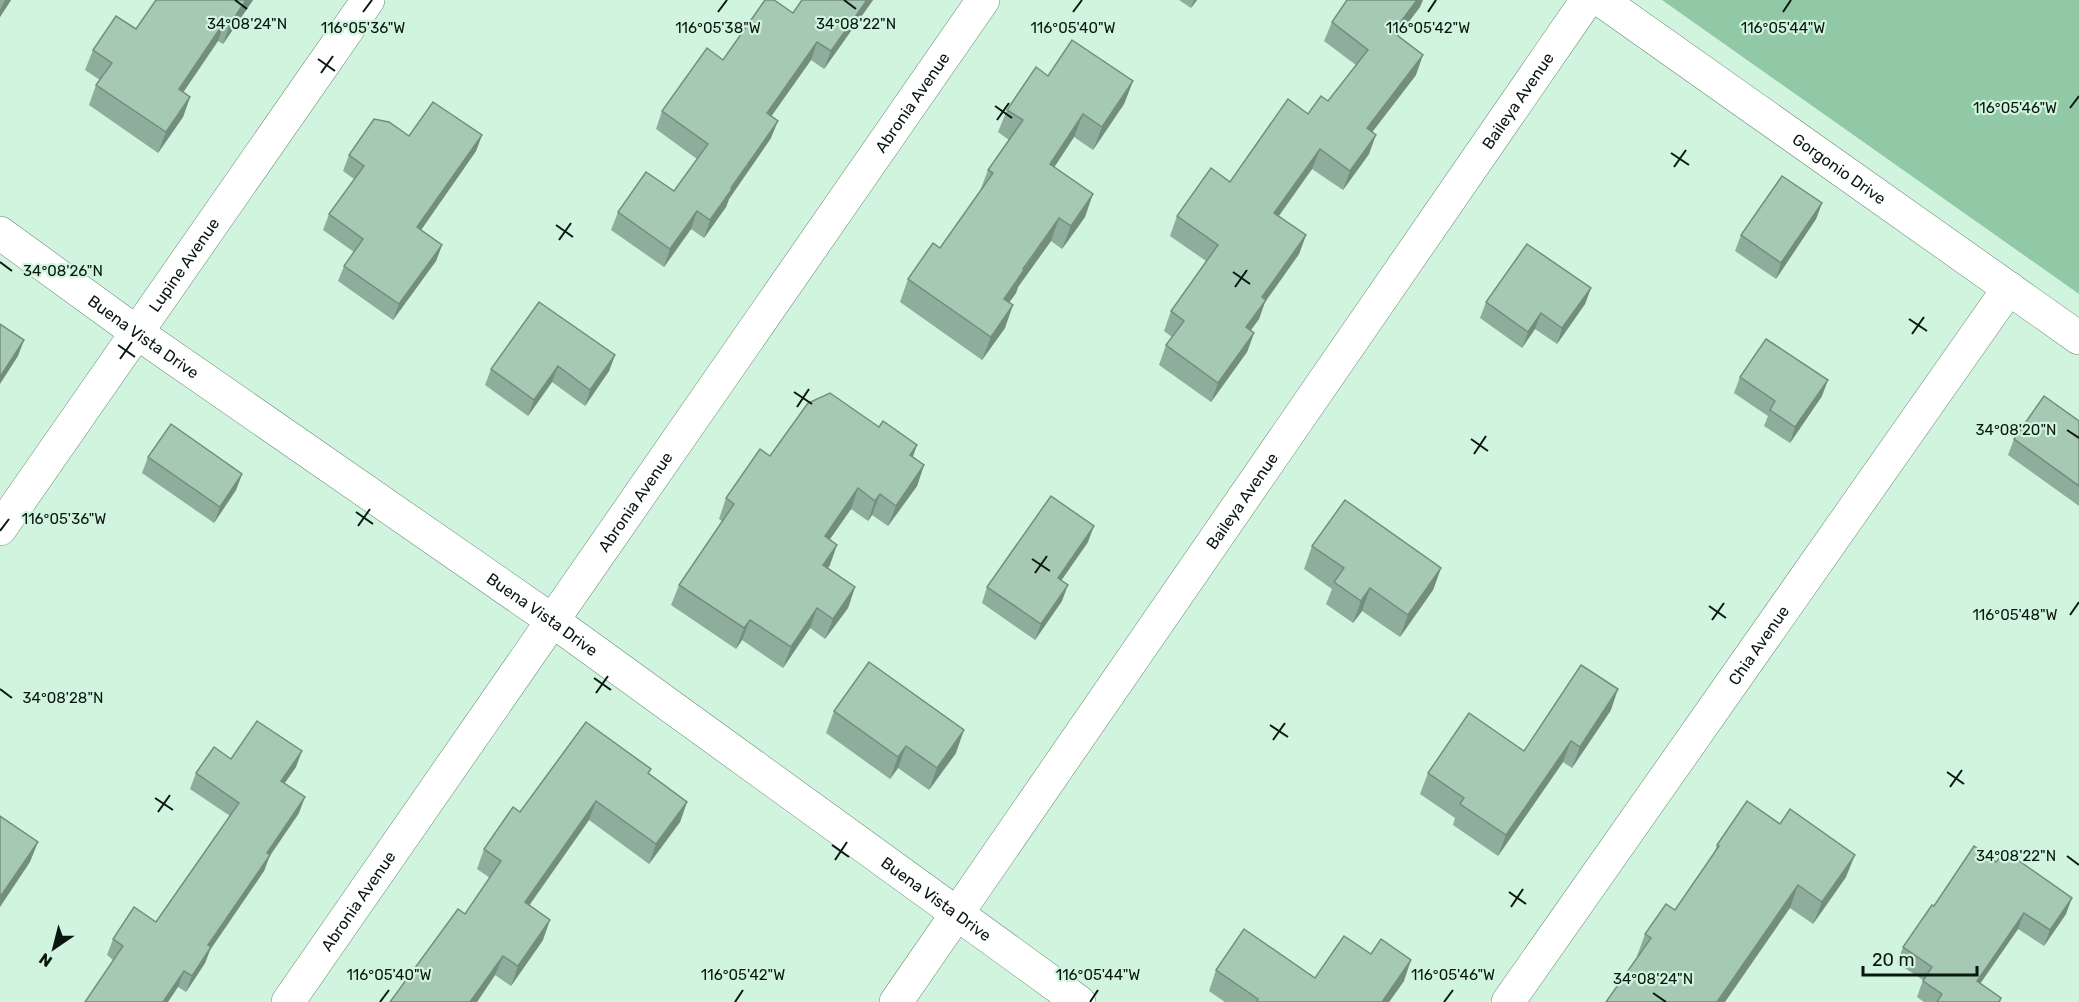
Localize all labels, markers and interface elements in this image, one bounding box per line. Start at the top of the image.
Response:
text: 34°08'24"N [207,15,287,33]
text: 34°08'22"N [816,15,896,33]
text: 116°05'36"W [321,19,405,37]
text: 116°05'38"W [675,19,761,37]
text: 116°05'40"W [1030,19,1116,37]
text: 116°05'42"W [1386,19,1470,37]
text: 116°05'44"W [1741,19,1825,37]
street label: Abronia Avenue [871,49,953,156]
street label: Baileya Avenue [1478,49,1558,152]
text: 116°05'46"W [1973,99,2057,117]
street label: Gorgonio Drive [1789,129,1890,208]
street label: Lupine Avenue [145,214,223,315]
text: 34°08'26"N [23,262,103,280]
street label: Buena Vista Drive [84,291,203,382]
text: 34°08'20"N [1976,421,2056,439]
street label: Abronia Avenue [594,448,676,555]
street label: Baileya Avenue [1202,449,1282,553]
text: 116°05'36"W [22,510,106,528]
street label: Buena Vista Drive [483,569,602,660]
street label: Chia Avenue [1724,602,1793,689]
text: 116°05'48"W [1972,606,2058,624]
text: 34°08'28"N [23,689,103,707]
street label: Abronia Avenue [317,847,399,955]
text: 34°08'22"N [1976,847,2056,865]
street label: Buena Vista Drive [878,852,995,945]
north arrow [24,918,84,978]
scale bar [1863,939,1977,977]
text: N [36,949,56,971]
text: 20 m [1872,949,1914,971]
text: 116°05'40"W [346,966,432,984]
text: 116°05'42"W [701,966,785,984]
text: 116°05'44"W [1056,966,1140,984]
text: 116°05'46"W [1411,966,1495,984]
text: 34°08'24"N [1613,970,1693,988]

